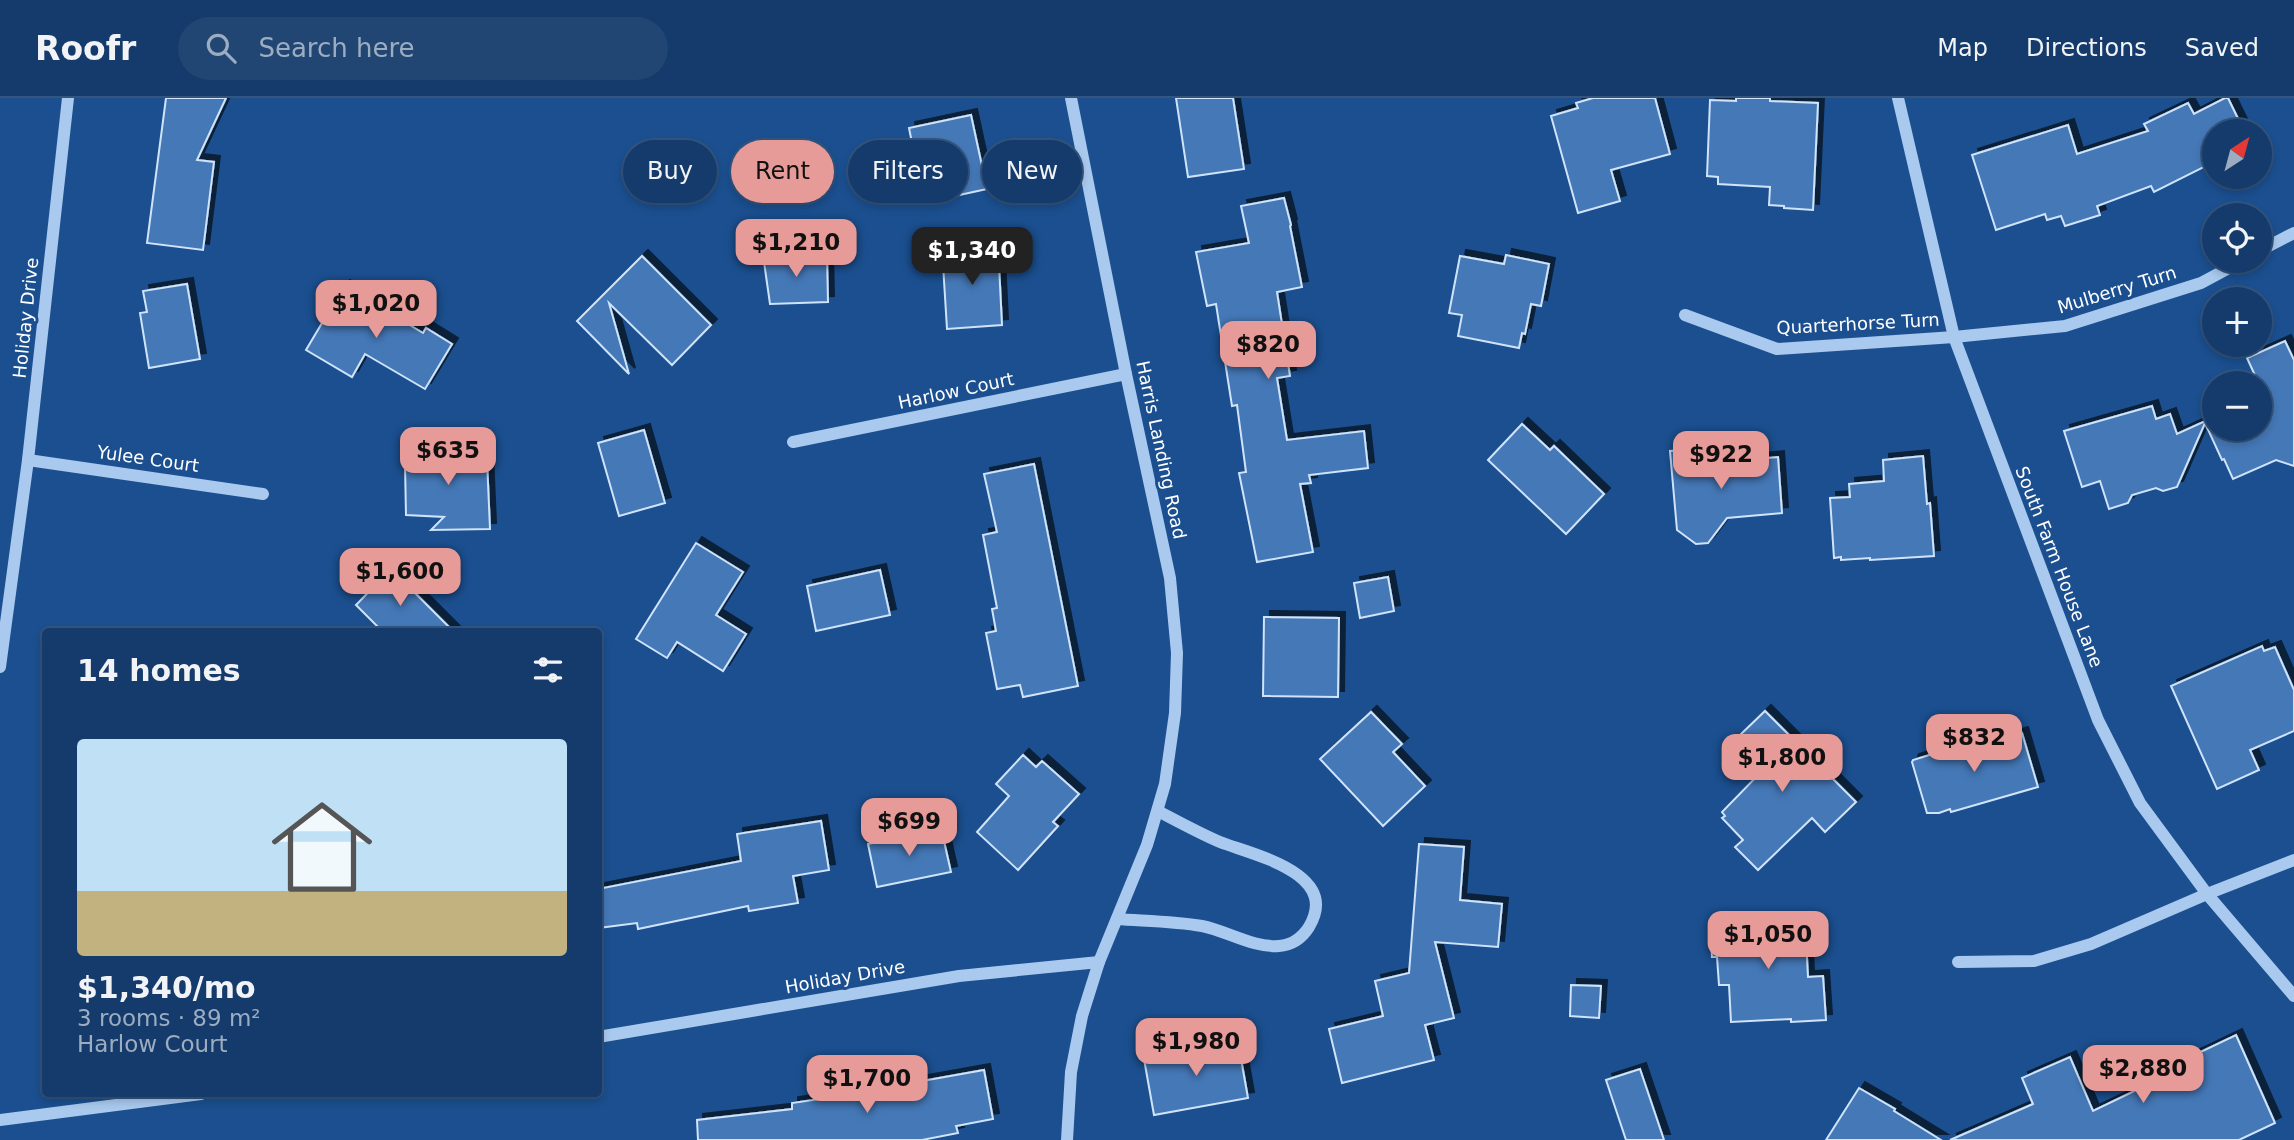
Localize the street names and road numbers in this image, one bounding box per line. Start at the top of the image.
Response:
street label: Holiday Drive [9,256,42,379]
street label: Mulberry Turn [2055,261,2179,318]
street label: Quarterhorse Turn [1776,309,1940,338]
street label: Harris Landing Road [1132,359,1191,541]
street label: Harlow Court [896,368,1016,413]
street label: Yulee Court [95,441,200,476]
street label: South Farm House Lane [2011,463,2108,670]
street label: Holiday Drive [783,956,907,997]

